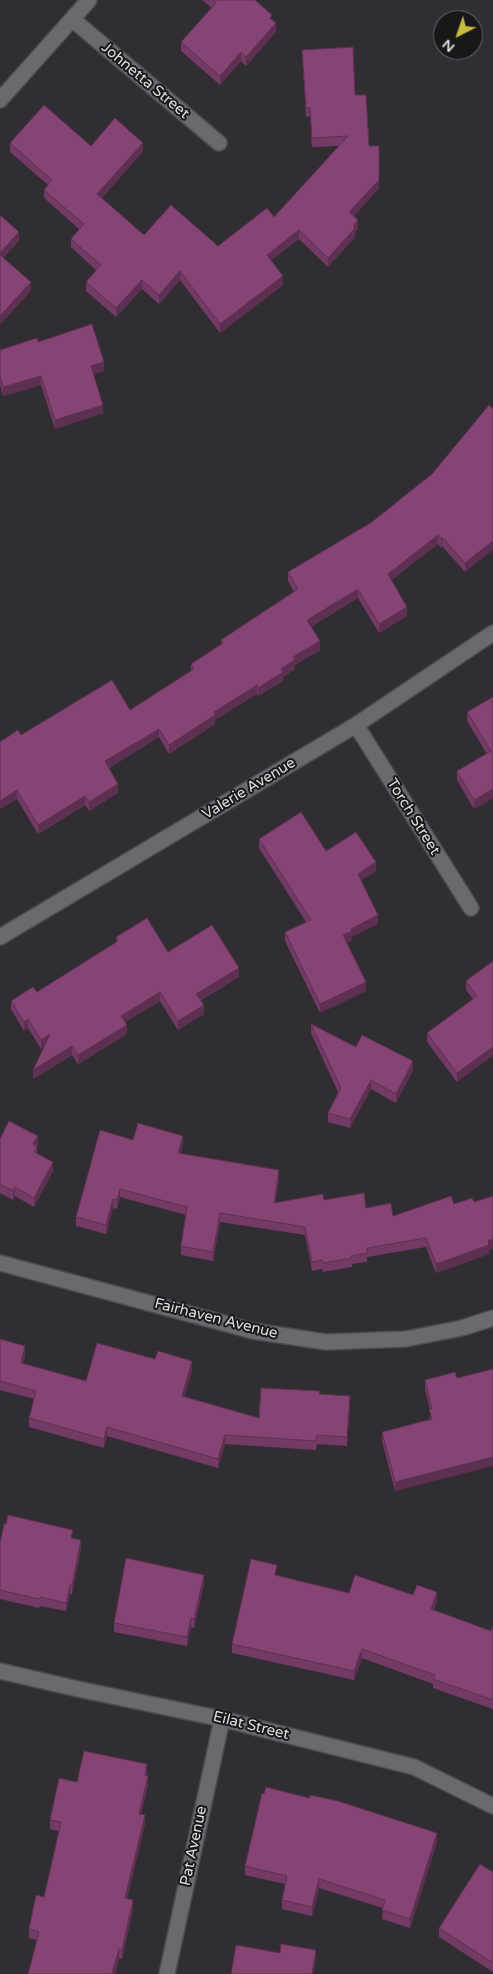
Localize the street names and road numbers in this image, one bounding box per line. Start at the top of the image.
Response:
street label: Johnetta Street [97,39,193,123]
street label: Valerie Avenue [199,754,299,824]
street label: Torch Street [382,775,444,859]
street label: Fairhaven Avenue [153,1295,279,1343]
street label: Eilat Street [211,1708,291,1744]
street label: Pat Avenue [177,1804,211,1888]

